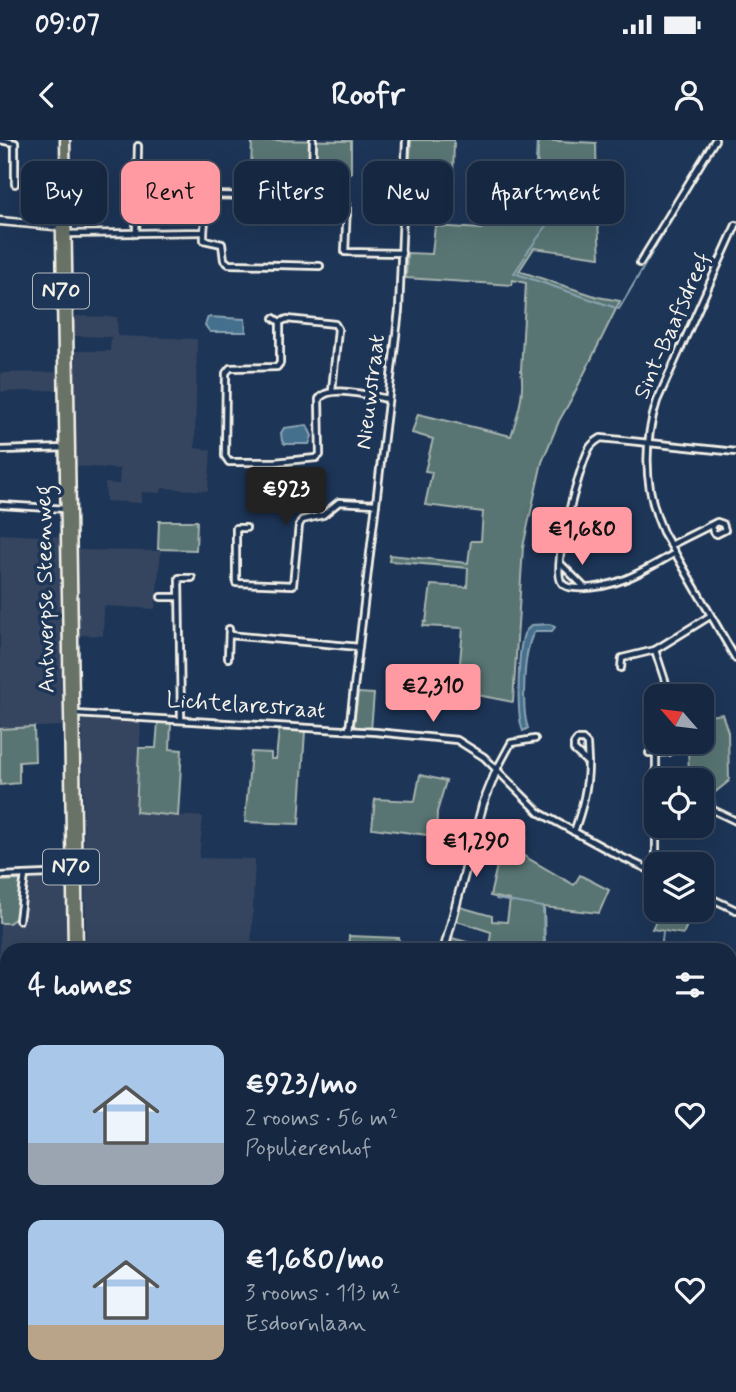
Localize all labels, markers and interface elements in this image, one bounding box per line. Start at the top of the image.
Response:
text: 09:07 [35,8,100,42]
text: Roofr [331,74,405,116]
icon: back [28,76,66,114]
icon: person [670,76,708,114]
chip: Buy [21,161,107,224]
chip: Rent [121,161,220,224]
chip: Filters [234,161,349,224]
chip: New [363,161,453,224]
chip: Apartment [467,161,624,224]
street label: Sint-Baafsdreef [627,248,719,404]
road number: N70 [33,274,89,308]
street label: Nieuwstraat [349,333,393,451]
pin: €923 [245,468,327,527]
text: €923 [262,475,310,505]
street label: Antwerpse Steenweg [29,485,65,693]
pin: €1,680 [525,508,639,567]
text: €1,680 [548,515,616,545]
pin: €2,310 [376,664,490,724]
text: €2,310 [402,672,464,702]
north arrow [644,684,714,754]
map controls [644,684,714,922]
street label: Lichtelarestraat [165,685,327,727]
button: locate [644,768,714,838]
pin: €1,290 [419,820,533,879]
text: €1,290 [442,827,510,857]
road number: N70 [43,850,99,884]
button: layers [644,852,714,922]
text: 4 homes [28,966,132,1005]
icon: filters [671,966,709,1004]
text: €923/mo [245,1065,357,1104]
icon: home [84,1073,168,1157]
icon: heart [671,1096,709,1134]
text: 2 rooms · 56 m² [245,1104,398,1134]
text: Populierenhof [245,1134,372,1164]
text: €1,680/mo [245,1240,384,1279]
icon: home [84,1248,168,1332]
icon: heart [671,1271,709,1309]
text: 3 rooms · 113 m² [245,1279,400,1309]
text: Esdoornlaan [245,1309,366,1339]

